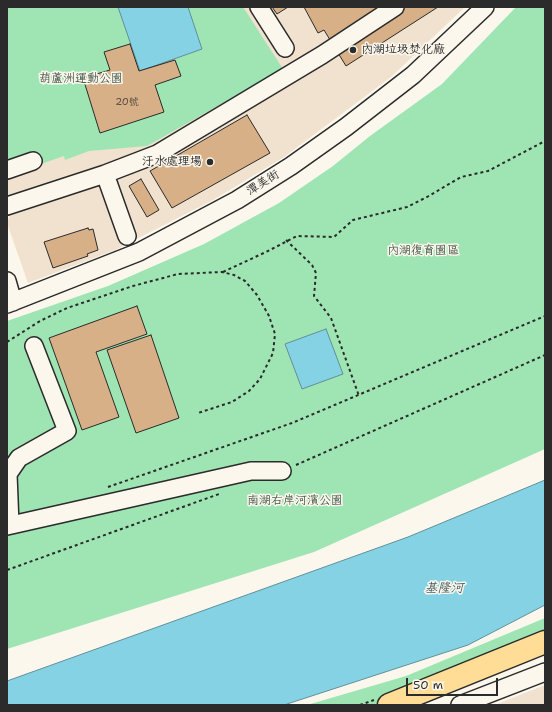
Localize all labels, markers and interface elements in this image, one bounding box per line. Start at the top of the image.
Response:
place label: 內湖垃圾焚化廠 [361,43,445,57]
marker: 內湖垃圾焚化廠 [348,45,358,55]
park label: 葫蘆洲運動公園 [39,72,123,86]
house number: 20號 [115,96,139,108]
place label: 汙水處理場 [142,155,202,169]
marker: 汙水處理場 [205,157,215,167]
street label: 潭美街 [244,167,282,199]
park label: 內湖復育園區 [387,244,459,258]
park label: 南湖右岸河濱公園 [247,494,343,508]
water label: 基隆河 [425,581,463,597]
scale bar [408,670,500,696]
text: 50 m [413,677,443,693]

